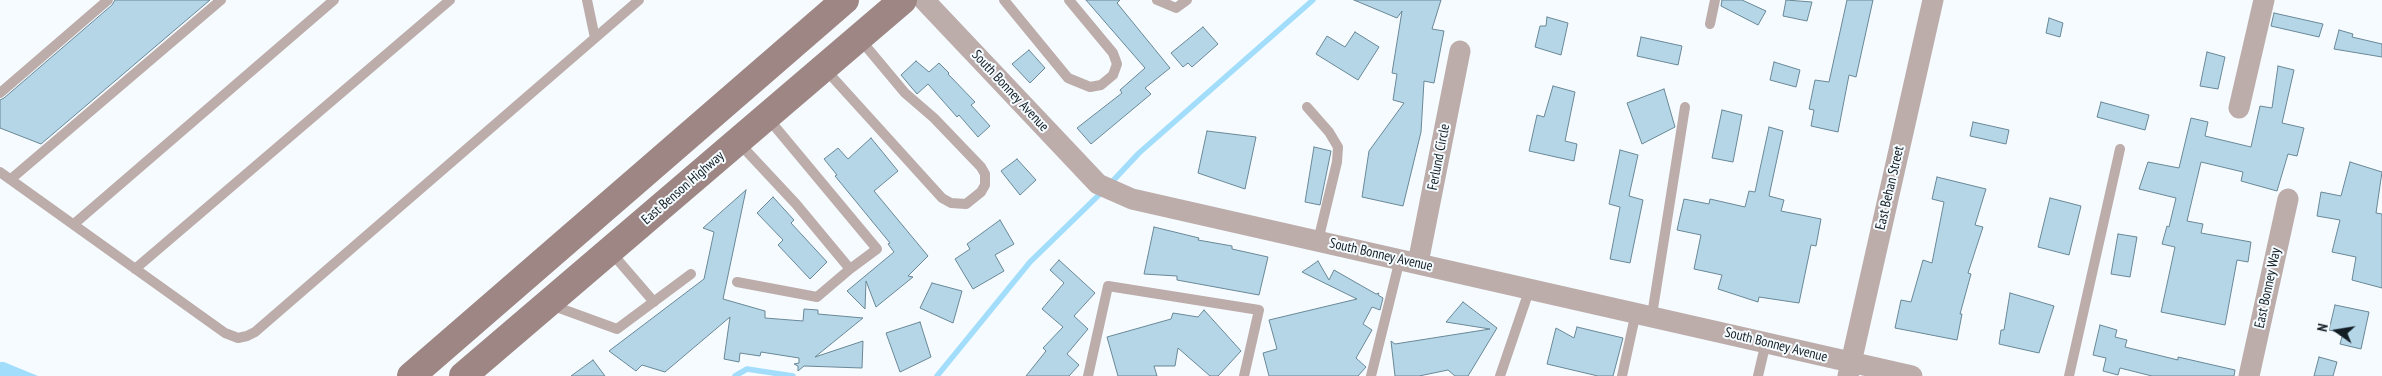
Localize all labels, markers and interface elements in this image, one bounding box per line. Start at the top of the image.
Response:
street label: South Bonney Avenue [968,47,1052,135]
street label: Ferlund Circle [1424,122,1454,192]
street label: East Behan Street [1872,145,1908,231]
street label: East Benson Highway [638,148,728,228]
street label: South Bonney Avenue [1328,235,1434,275]
street label: East Bonney Way [2251,246,2285,330]
north arrow [2312,306,2362,356]
text: N [2313,322,2332,333]
street label: South Bonney Avenue [1723,324,1829,366]

